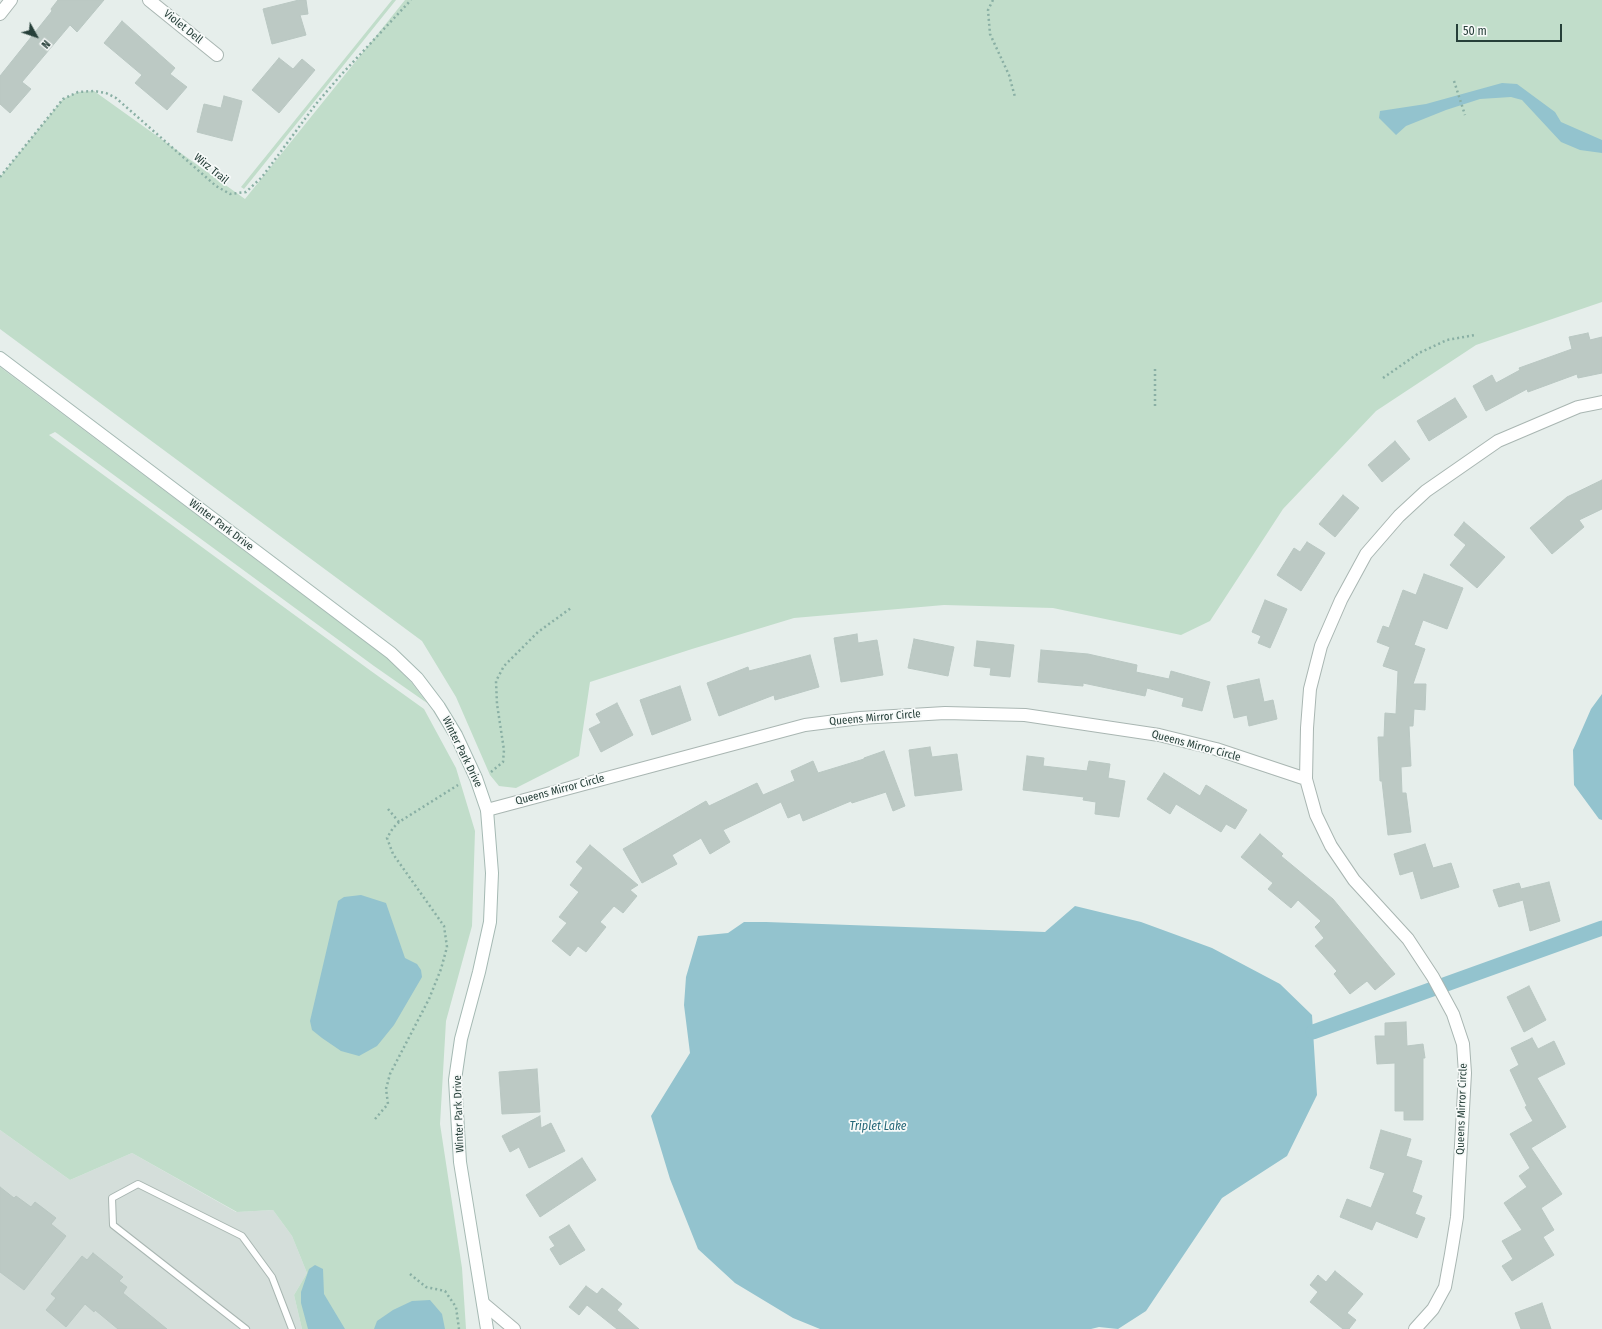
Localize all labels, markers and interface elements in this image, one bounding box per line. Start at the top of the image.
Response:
street label: Violet Dell [161,7,205,47]
north arrow [16,16,56,56]
scale bar [1458,16,1564,42]
text: 50 m [1463,24,1487,38]
text: N [38,37,53,51]
street label: Wirz Trail [191,151,231,187]
street label: Winter Park Drive [186,496,256,554]
street label: Queens Mirror Circle [829,707,921,729]
street label: Winter Park Drive [439,714,485,790]
street label: Queens Mirror Circle [1150,728,1242,764]
street label: Queens Mirror Circle [514,772,606,808]
street label: Queens Mirror Circle [1454,1063,1470,1155]
street label: Winter Park Drive [451,1075,467,1153]
water label: Triplet Lake [850,1120,906,1134]

